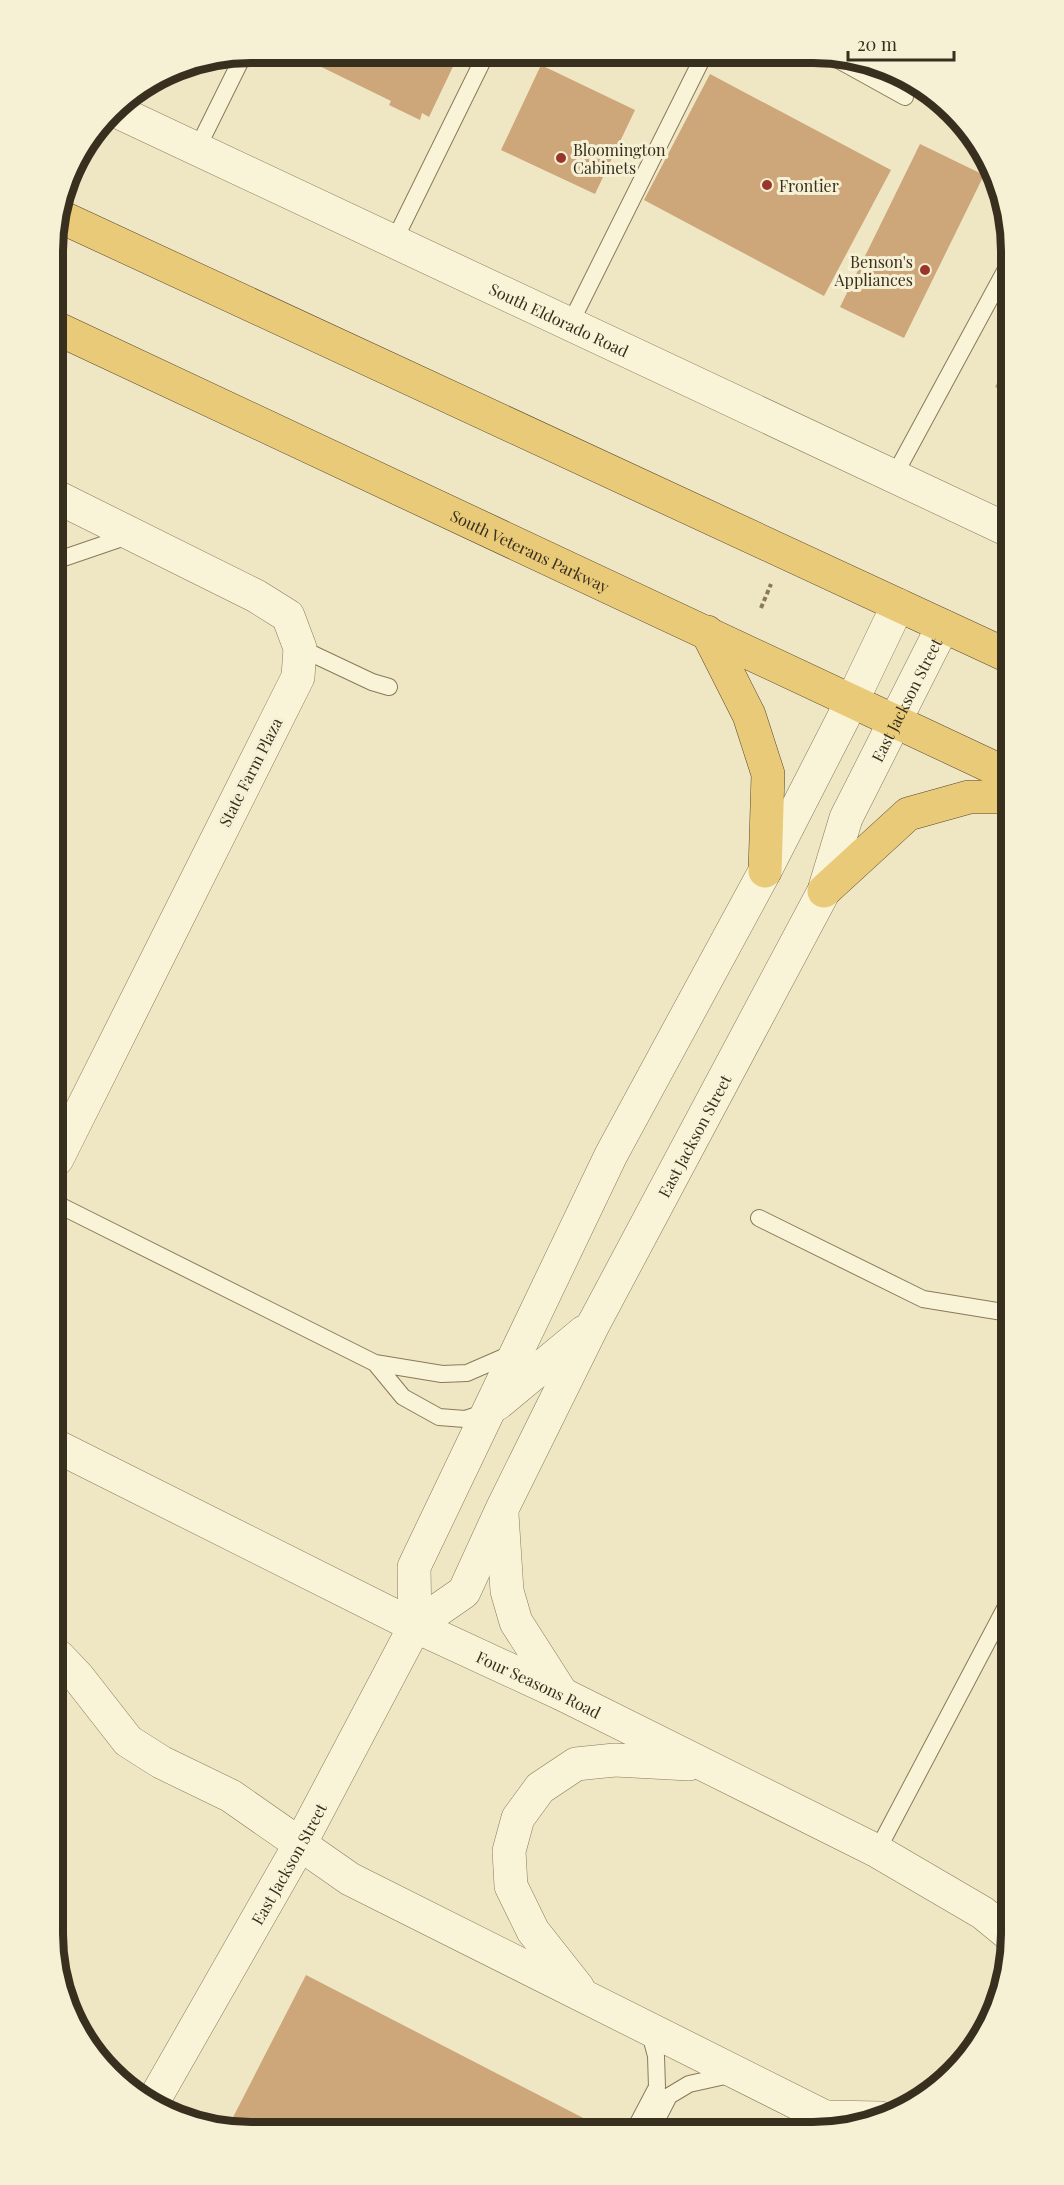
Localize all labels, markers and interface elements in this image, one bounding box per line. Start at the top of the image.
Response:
scale bar [848,24,954,62]
text: 20 m [857,32,897,56]
place label: Bloomington Cabinets [573,139,666,178]
marker: Bloomington Cabinets [554,151,568,165]
place label: Frontier [779,175,839,196]
marker: Frontier [760,178,774,192]
place label: Benson's Appliances [834,251,913,290]
marker: Benson's Appliances [918,263,932,277]
street label: South Eldorado Road [486,277,632,361]
street label: South Veterans Parkway [447,504,613,597]
street label: East Jackson Street [866,634,946,765]
street label: State Farm Plaza [214,714,286,830]
street label: East Jackson Street [653,1070,735,1201]
street label: Four Seasons Road [473,1645,605,1722]
street label: East Jackson Street [246,1799,331,1928]

